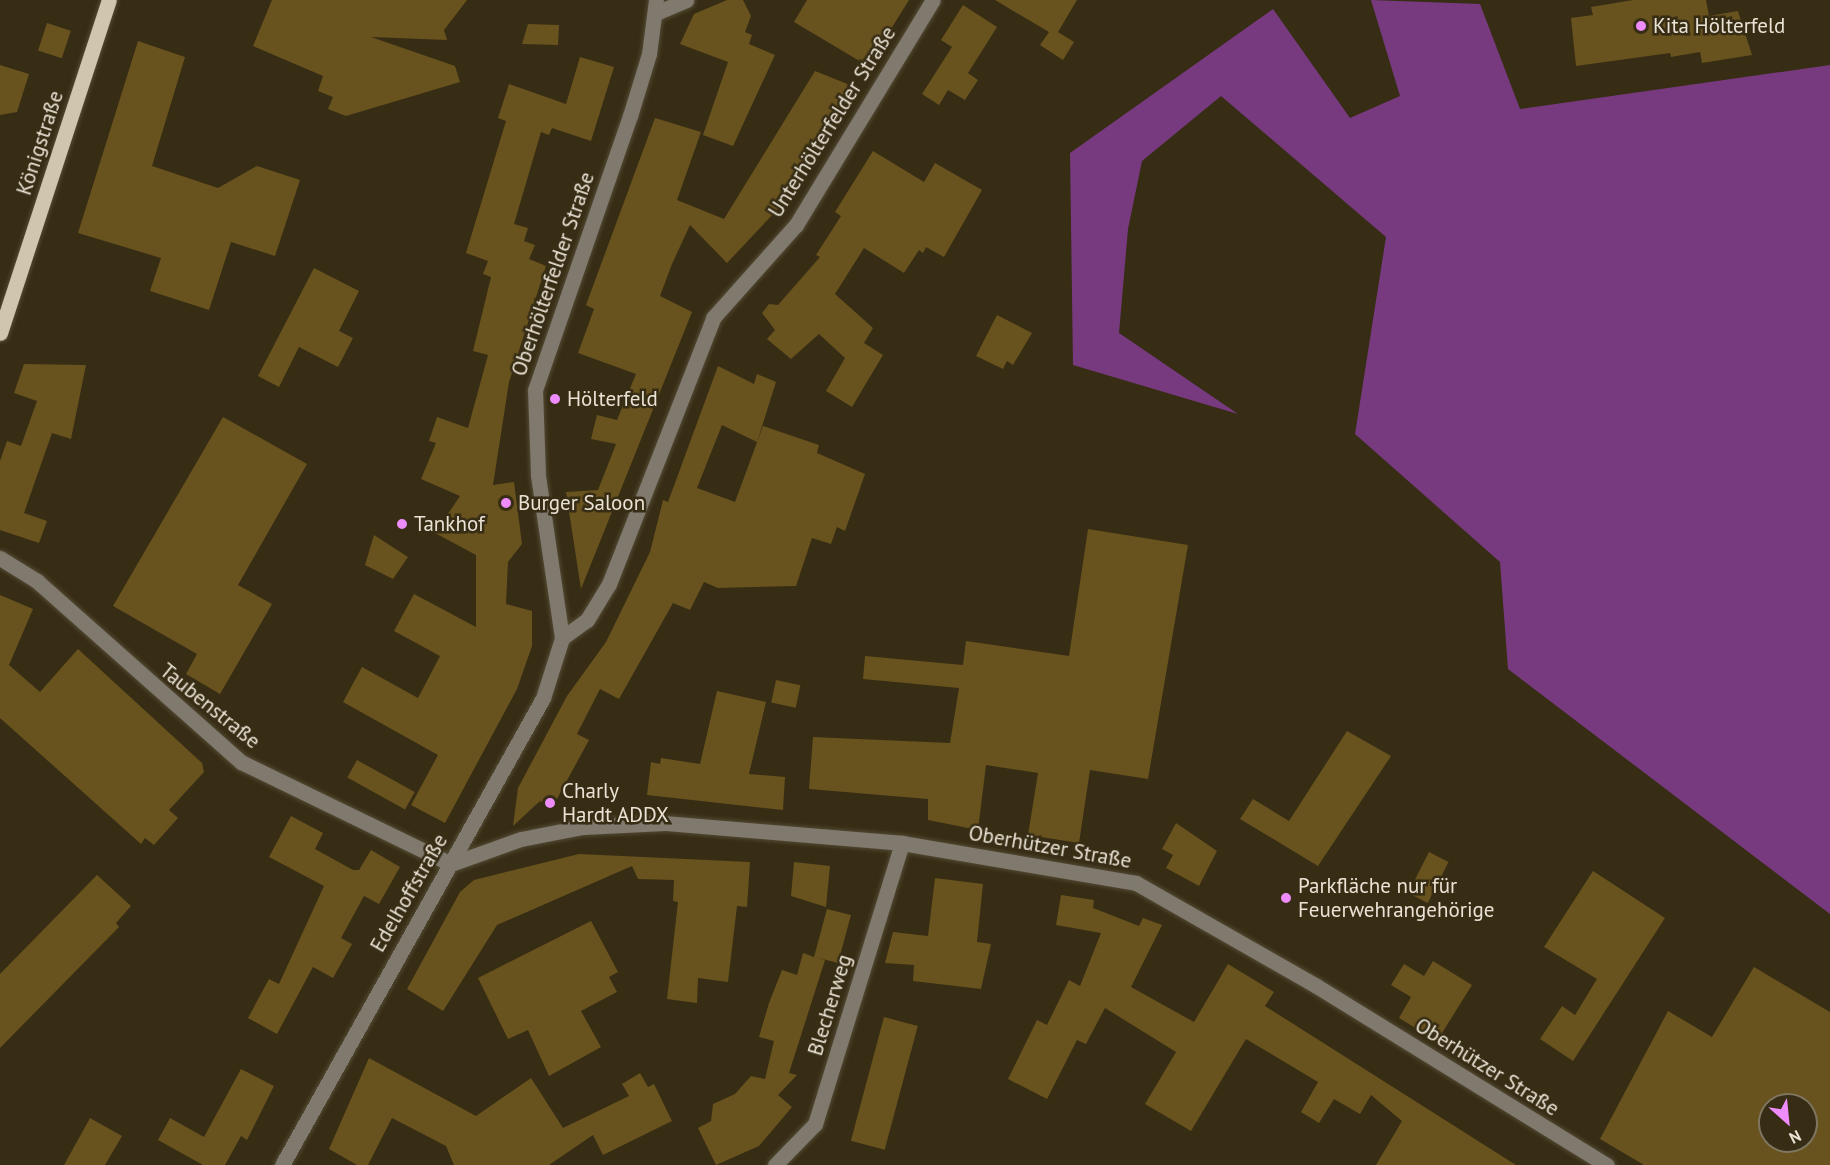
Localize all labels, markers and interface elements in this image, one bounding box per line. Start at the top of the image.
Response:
place label: Kita Hölterfeld [1653,13,1785,39]
marker: Kita Hölterfeld [1634,19,1648,33]
street label: Unterhölterfelder Straße [763,22,901,222]
street label: Königstraße [11,88,69,198]
street label: Oberhölterfelder Straße [506,169,600,379]
place label: Hölterfeld [567,386,658,412]
marker: Hölterfeld [548,392,562,406]
place label: Burger Saloon [518,490,645,516]
marker: Burger Saloon [499,496,513,510]
place label: Tankhof [414,511,485,537]
marker: Tankhof [395,517,409,531]
street label: Taubenstraße [155,658,265,754]
place label: Charly Hardt ADDX [562,778,669,828]
marker: Charly Hardt ADDX [543,796,557,810]
street label: Oberhützer Straße [967,820,1133,874]
street label: Edelhoffstraße [365,830,453,956]
place label: Parkfläche nur für Feuerwehrangehörige [1298,873,1494,923]
marker: Parkfläche nur für Feuerwehrangehörige [1279,891,1293,905]
street label: Blecherweg [803,951,857,1059]
street label: Oberhützer Straße [1410,1013,1564,1121]
north arrow [1758,1093,1818,1153]
text: N [1786,1126,1804,1149]

